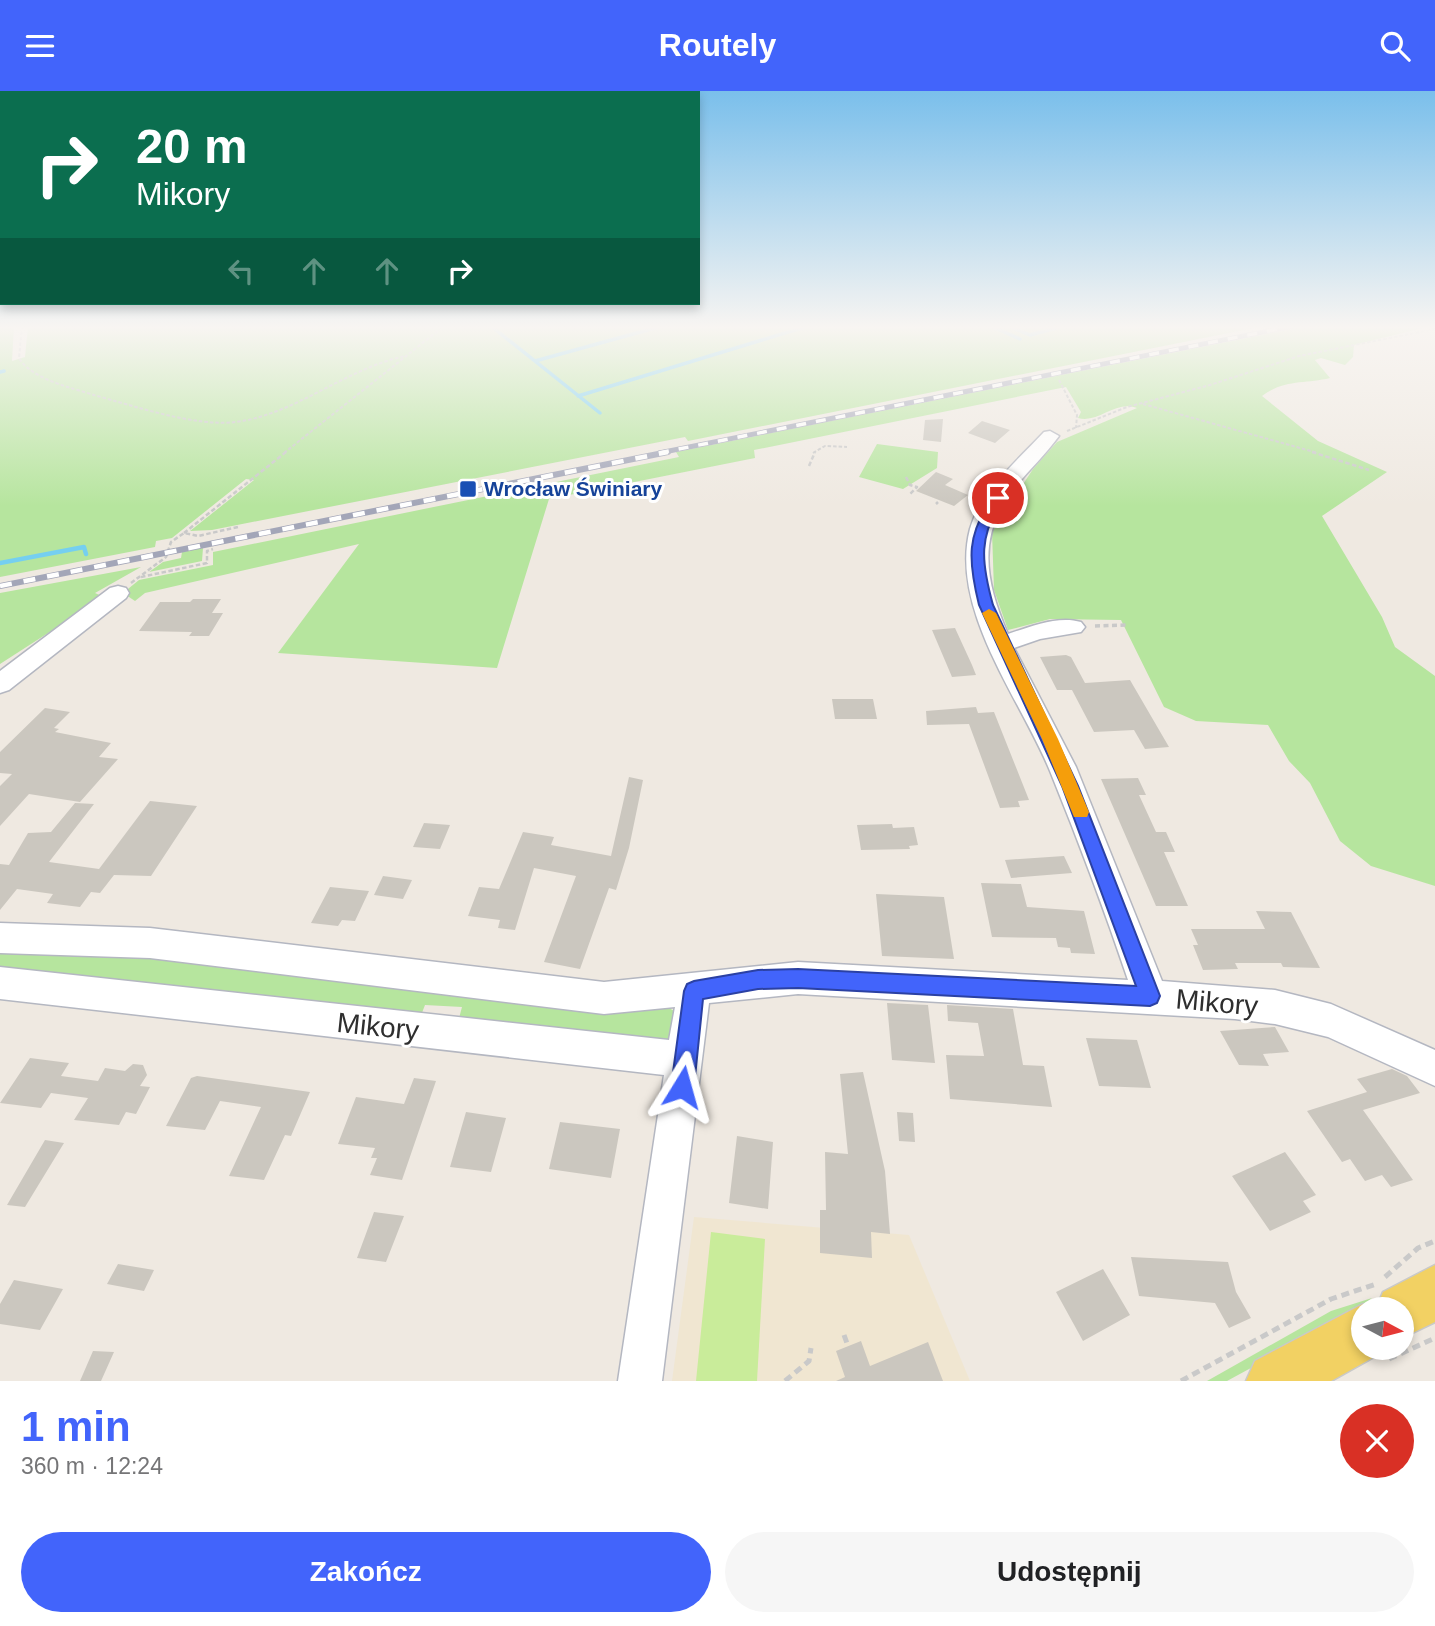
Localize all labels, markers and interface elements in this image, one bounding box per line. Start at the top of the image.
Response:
icon: menu [21,27,59,65]
text: Routely [659,27,776,63]
icon: search [1376,27,1414,65]
icon: right [21,119,112,210]
text: 20 m [136,119,248,173]
text: Mikory [136,176,230,212]
icon: left [222,252,260,290]
icon: ahead [295,252,333,290]
icon: ahead [368,252,406,290]
icon: right [441,252,479,290]
pin [968,468,1028,528]
place label: Wrocław Świniary [484,477,662,500]
marker: Wrocław Świniary [458,479,478,499]
icon: arrive [979,479,1017,517]
street label: Mikory [1175,983,1259,1022]
street label: Mikory [335,1007,421,1046]
position arrow [645,1050,719,1124]
north arrow [1351,1297,1414,1360]
map controls [1351,1297,1414,1360]
text: 1 min [21,1403,131,1450]
button: close [1340,1404,1414,1478]
text: 360 m · 12:24 [21,1453,163,1479]
button: Zakończ [21,1532,711,1612]
button: Udostępnij [725,1532,1414,1612]

